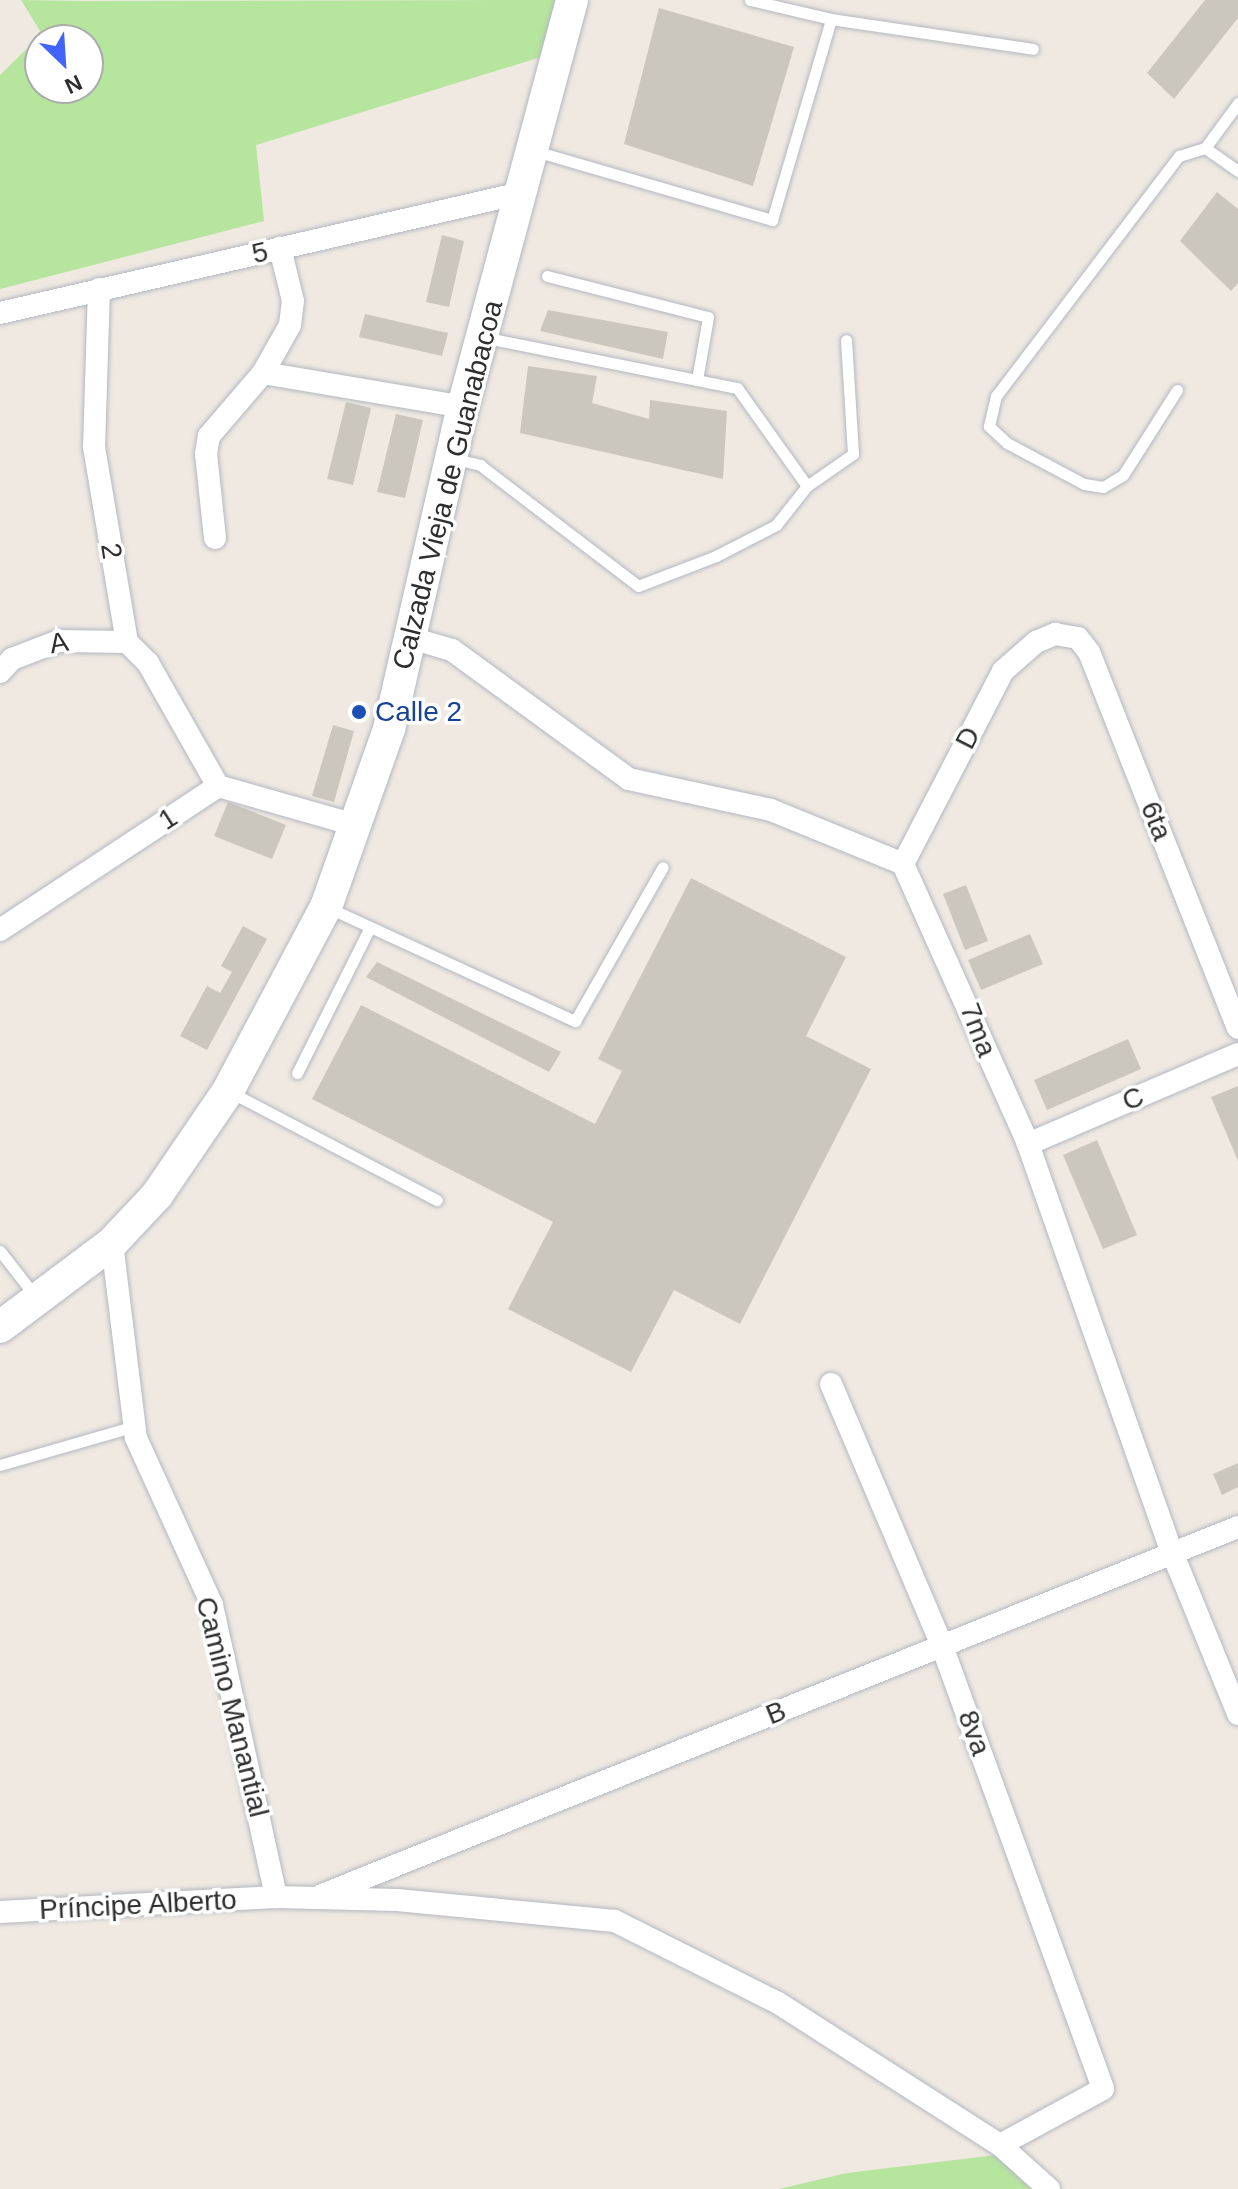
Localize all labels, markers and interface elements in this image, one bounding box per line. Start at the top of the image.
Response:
north arrow [24,24,104,104]
text: N [61,70,86,99]
street label: 5 [249,235,271,271]
street label: Calzada Vieja de Guanabacoa [386,297,510,673]
street label: 2 [93,541,129,561]
street label: A [47,625,71,661]
place label: Calle 2 [375,695,462,729]
marker: Calle 2 [350,703,368,721]
street label: D [948,721,988,755]
street label: 6ta [1133,797,1179,845]
street label: 1 [152,801,184,837]
street label: 7ma [953,999,1003,1061]
street label: C [1117,1080,1149,1118]
street label: Camino Manantial [188,1593,276,1821]
street label: B [761,1694,791,1732]
street label: 8va [950,1706,998,1760]
street label: Príncipe Alberto [38,1883,238,1927]

